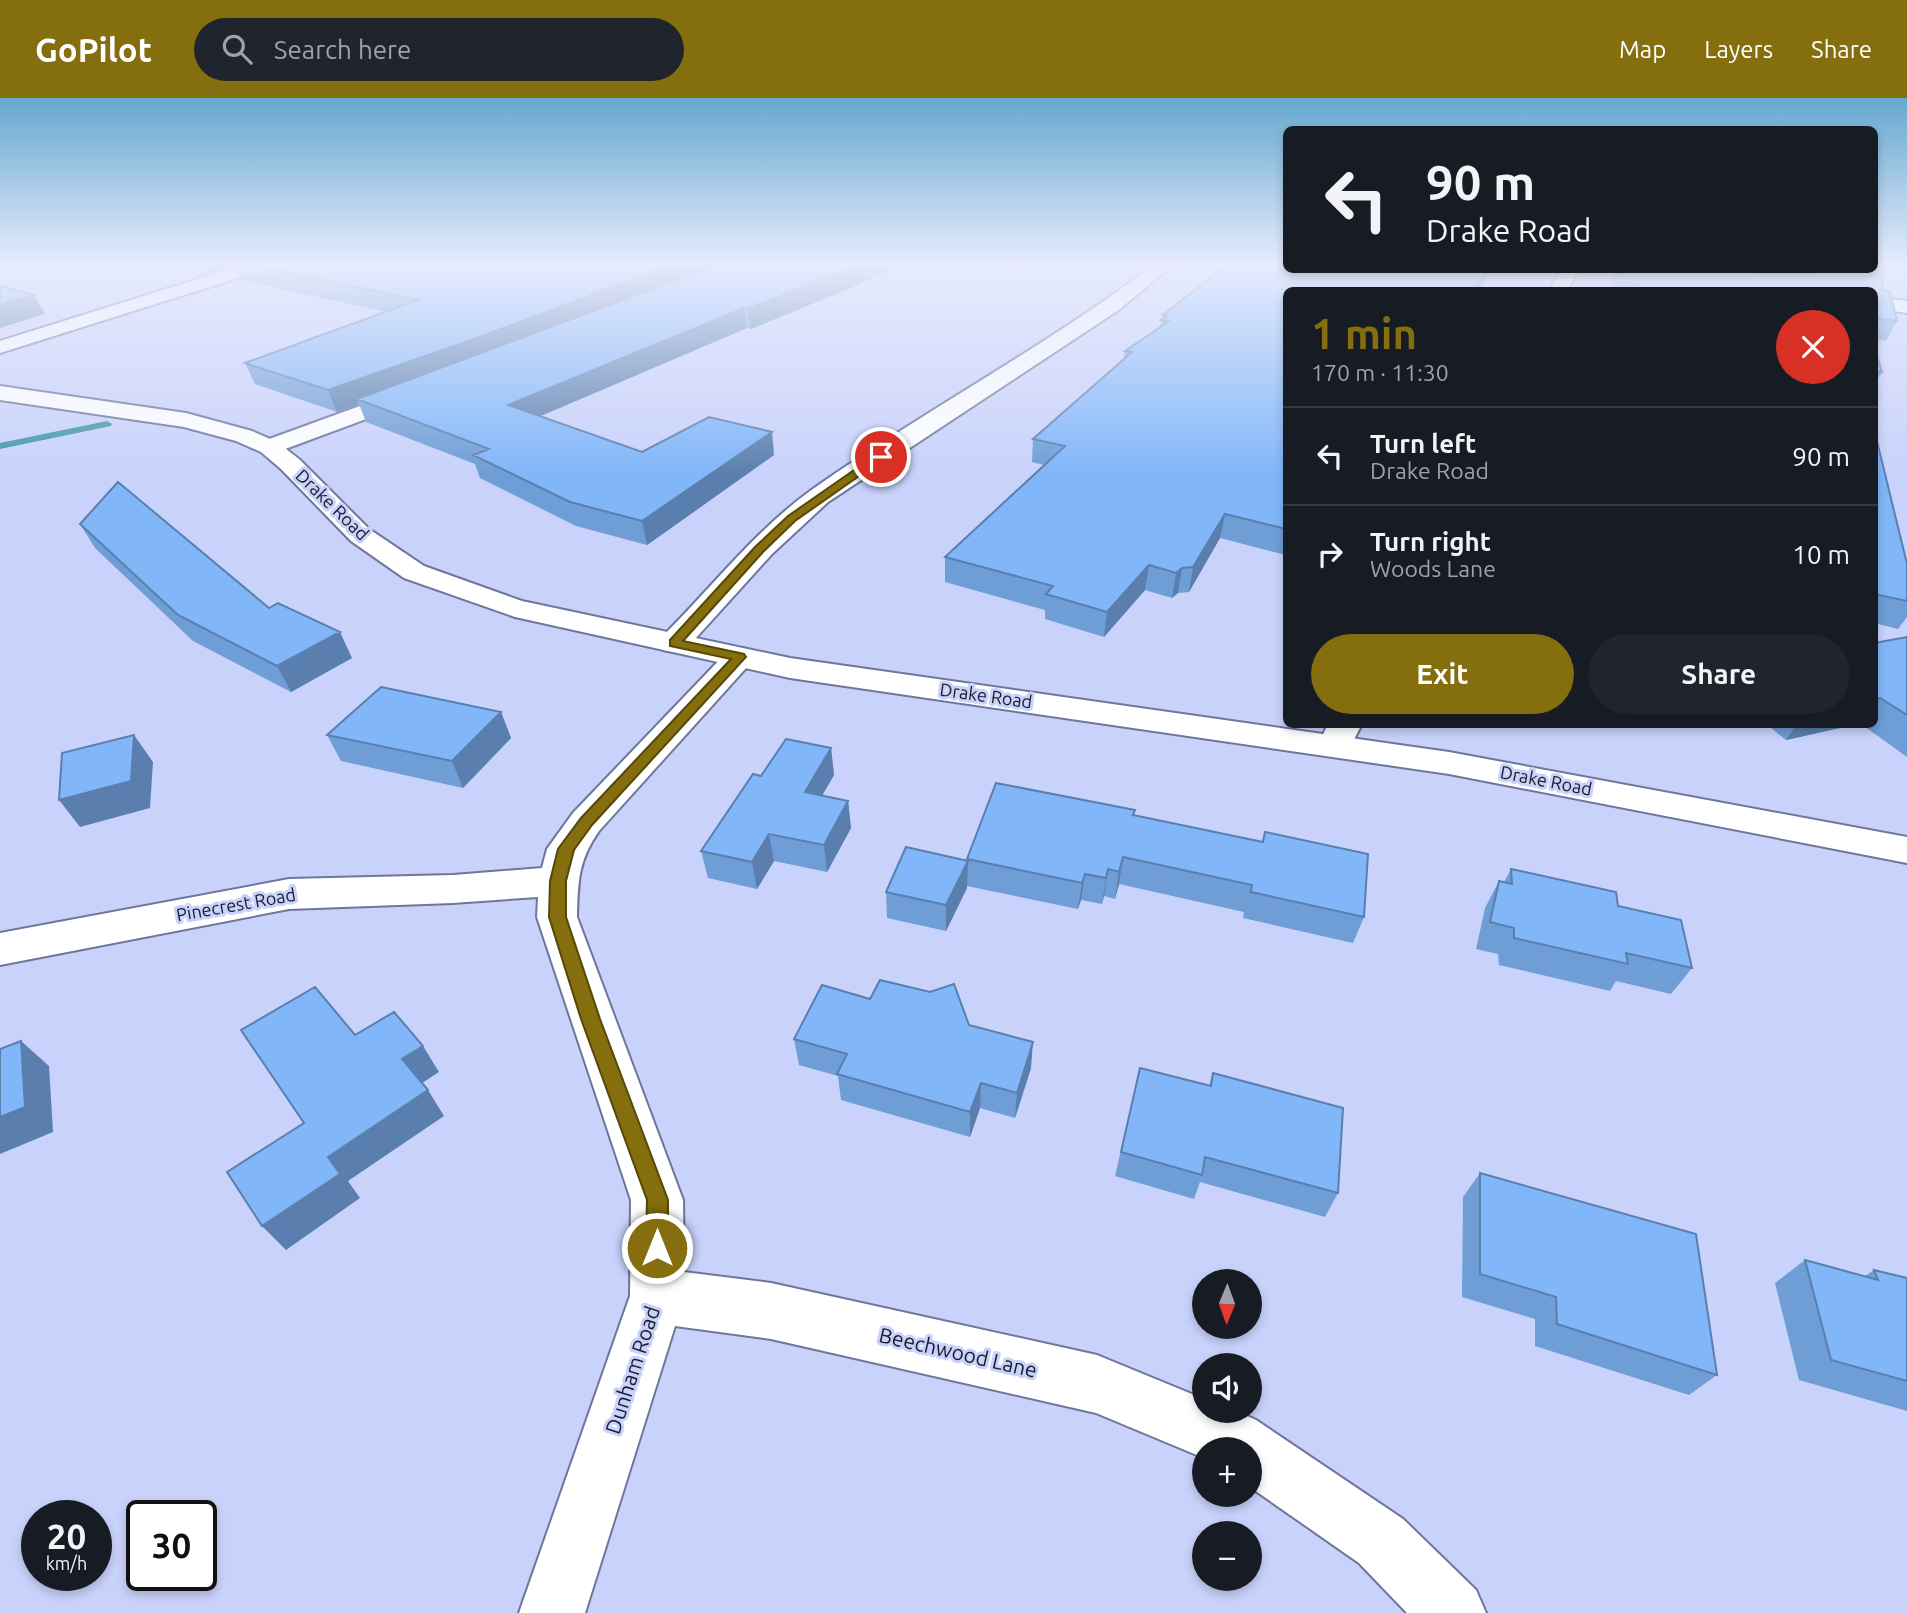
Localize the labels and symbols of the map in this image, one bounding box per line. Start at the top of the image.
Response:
pin [851,427,911,487]
street label: Drake Road [292,465,373,544]
street label: Drake Road [939,679,1034,711]
street label: Drake Road [1499,761,1594,799]
street label: Pinecrest Road [175,884,297,924]
position arrow [620,1211,694,1285]
north arrow [1192,1269,1262,1339]
street label: Dunham Road [600,1303,664,1437]
street label: Beechwood Lane [877,1322,1039,1382]
speed limit sign: 30 [126,1500,217,1591]

